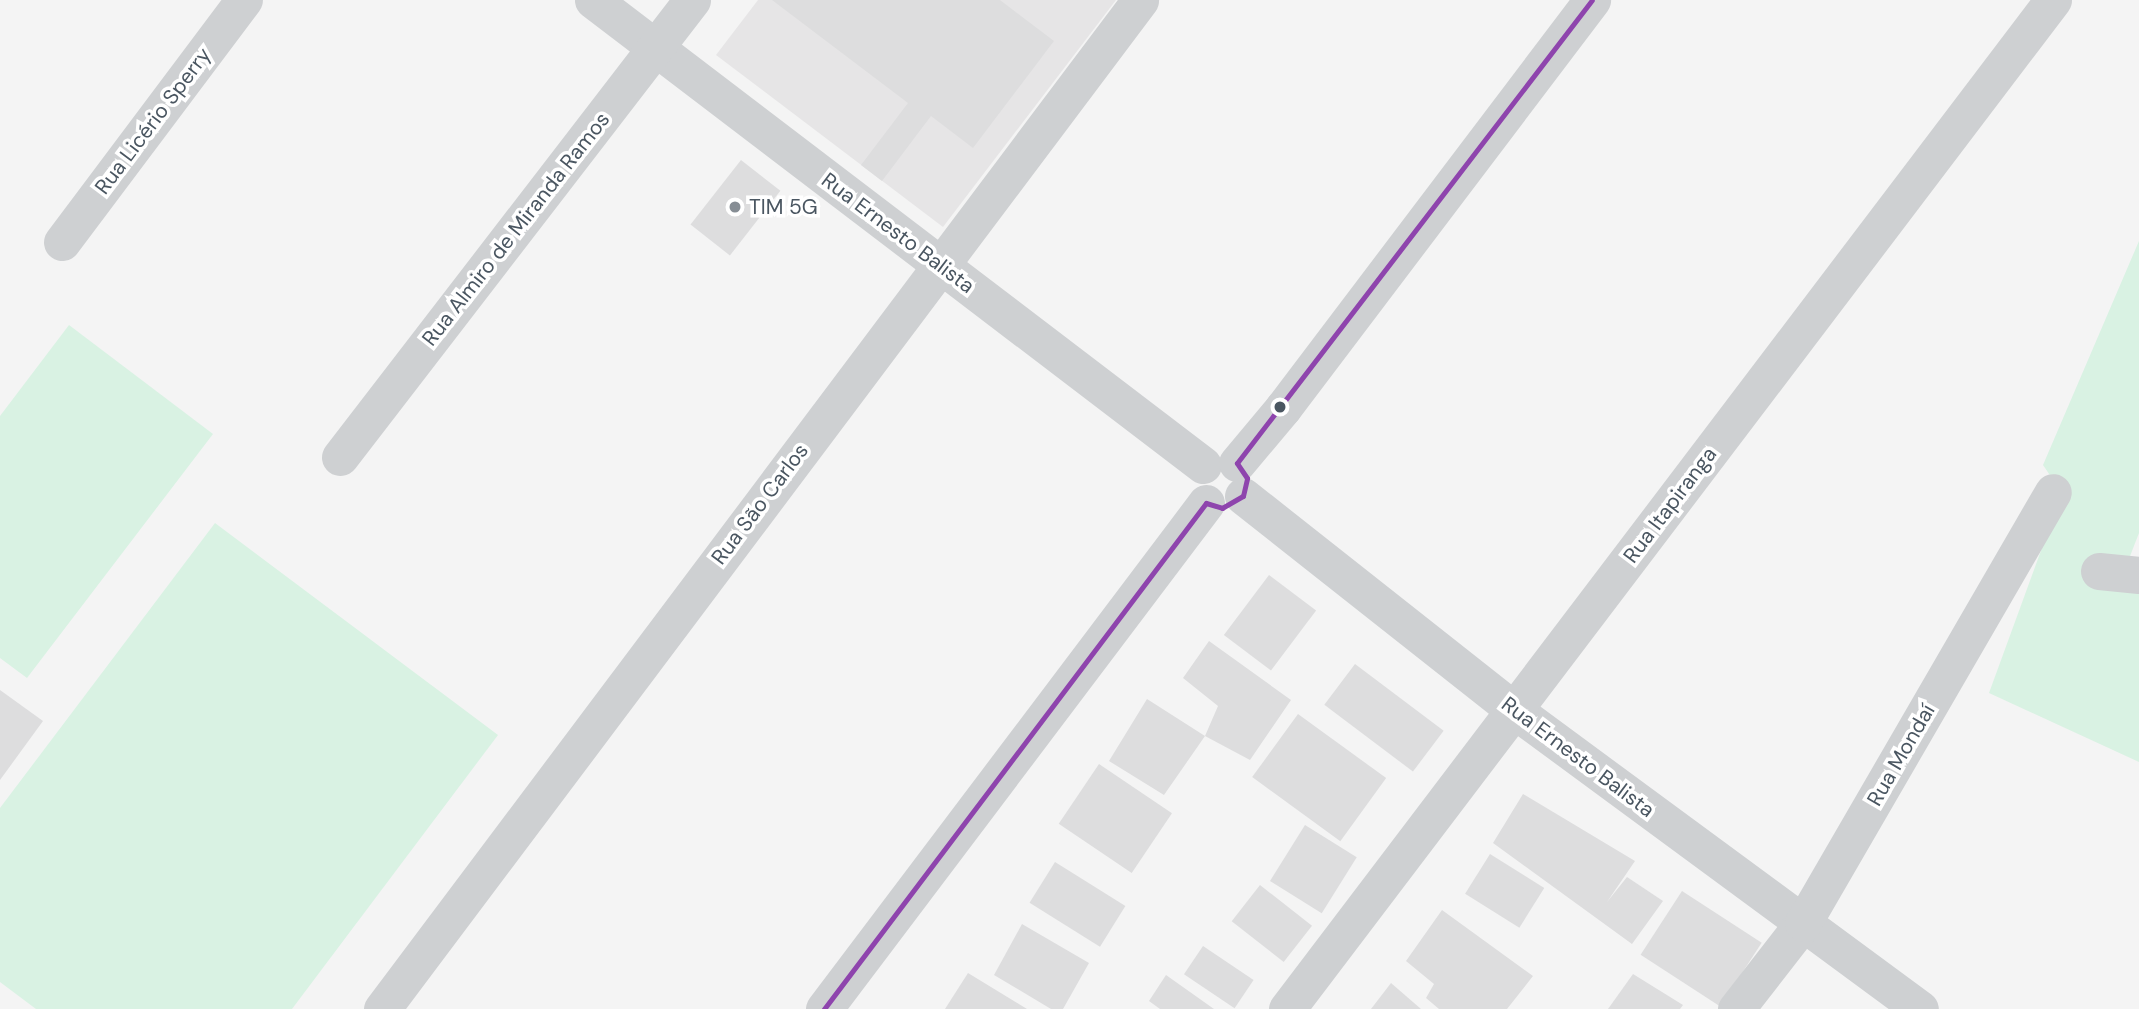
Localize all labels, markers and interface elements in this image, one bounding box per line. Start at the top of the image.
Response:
street label: Rua Licério Sperry [90,43,216,199]
street label: Rua Almiro de Miranda Ramos [417,107,615,351]
street label: Rua Ernesto Balista [817,167,979,299]
place label: TIM 5G [749,194,818,220]
marker: TIM 5G [727,199,743,215]
unlabelled marker [1273,400,1287,414]
street label: Rua São Carlos [706,438,814,570]
street label: Rua Itapiranga [1618,442,1722,568]
street label: Rua Ernesto Balista [1497,691,1659,823]
street label: Rua Mondaí [1862,700,1940,810]

